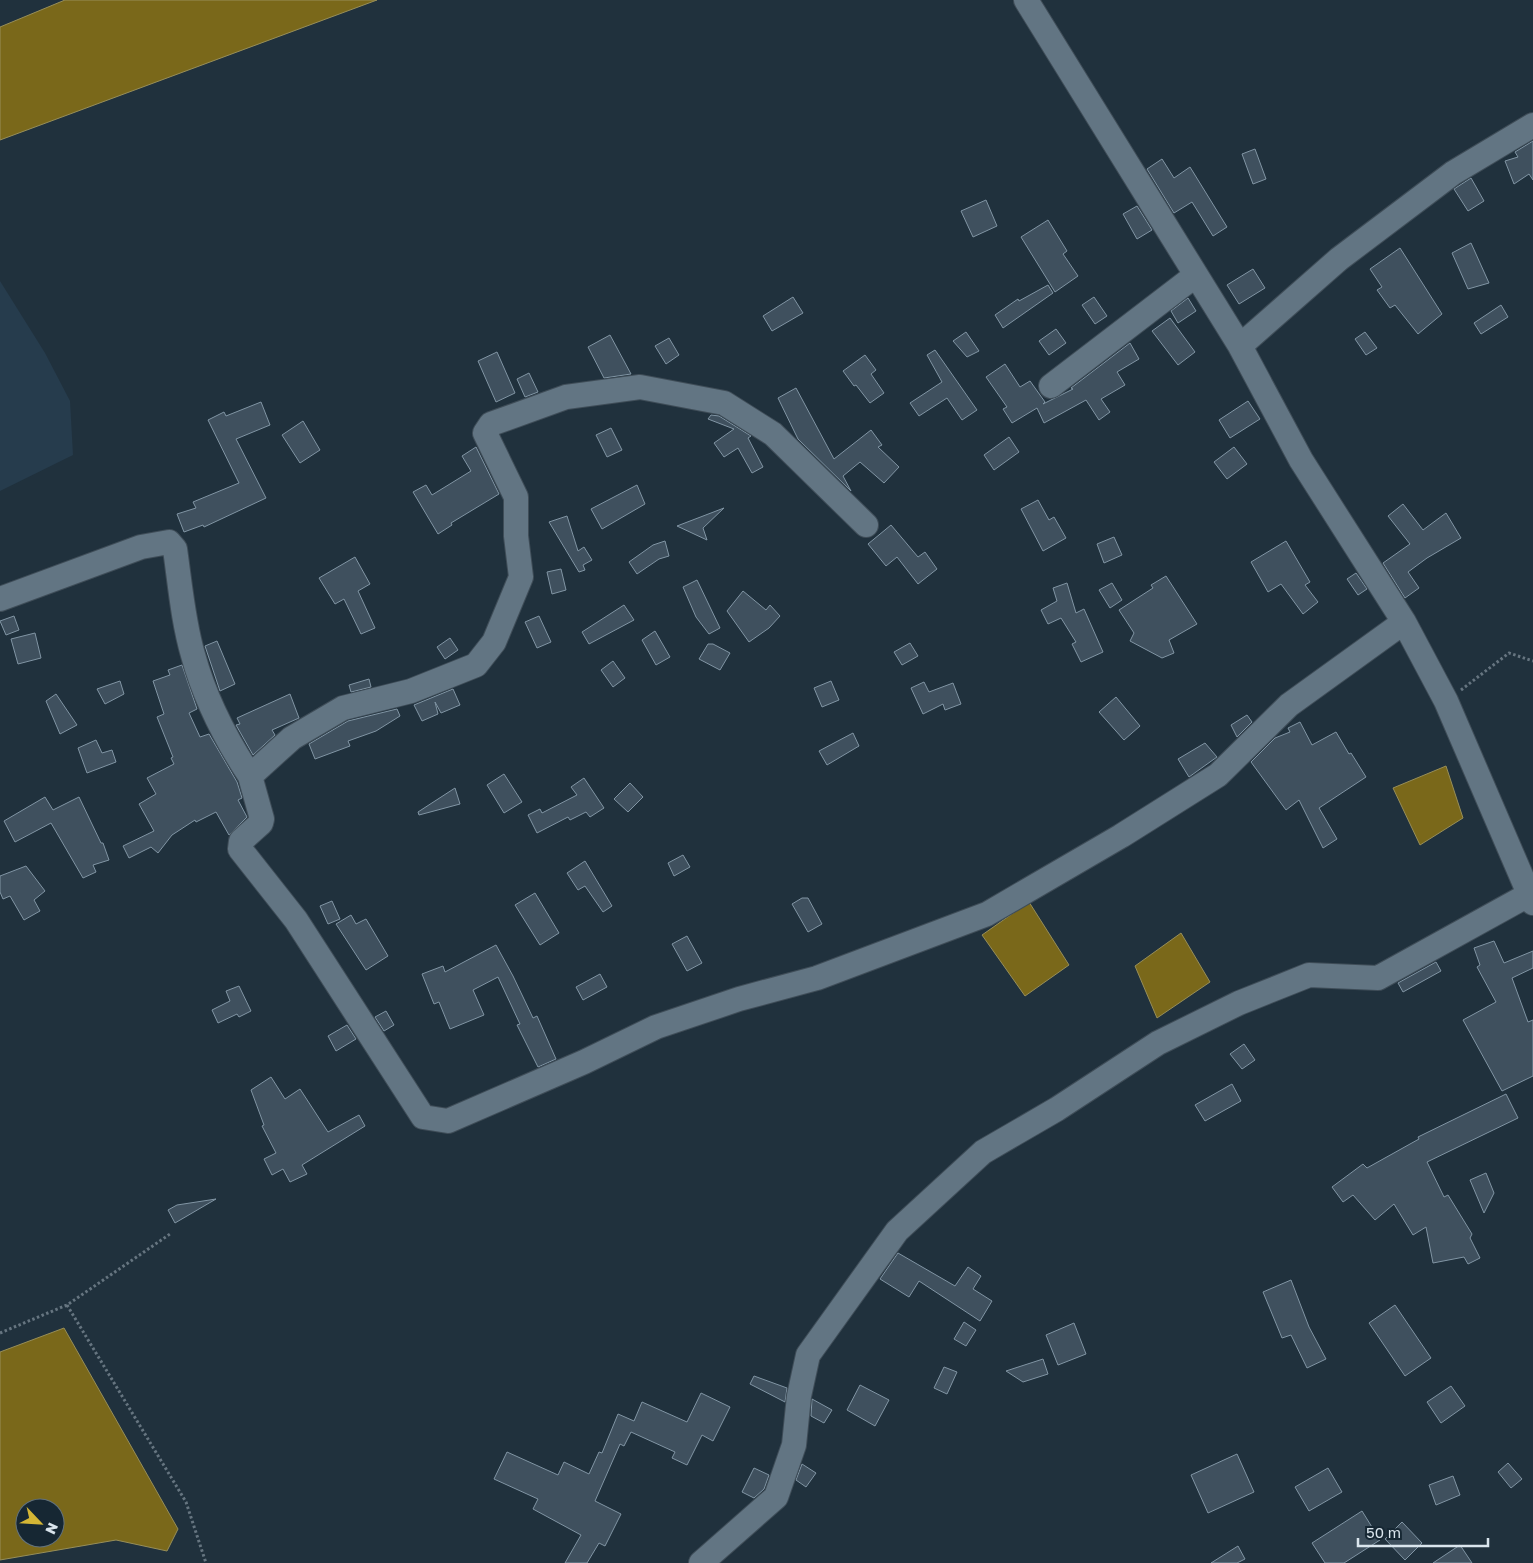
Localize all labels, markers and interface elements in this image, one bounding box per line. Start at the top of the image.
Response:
north arrow [15,1498,65,1548]
scale bar [1358,1516,1488,1548]
text: N [42,1520,62,1537]
text: 50 m [1366,1523,1401,1541]

